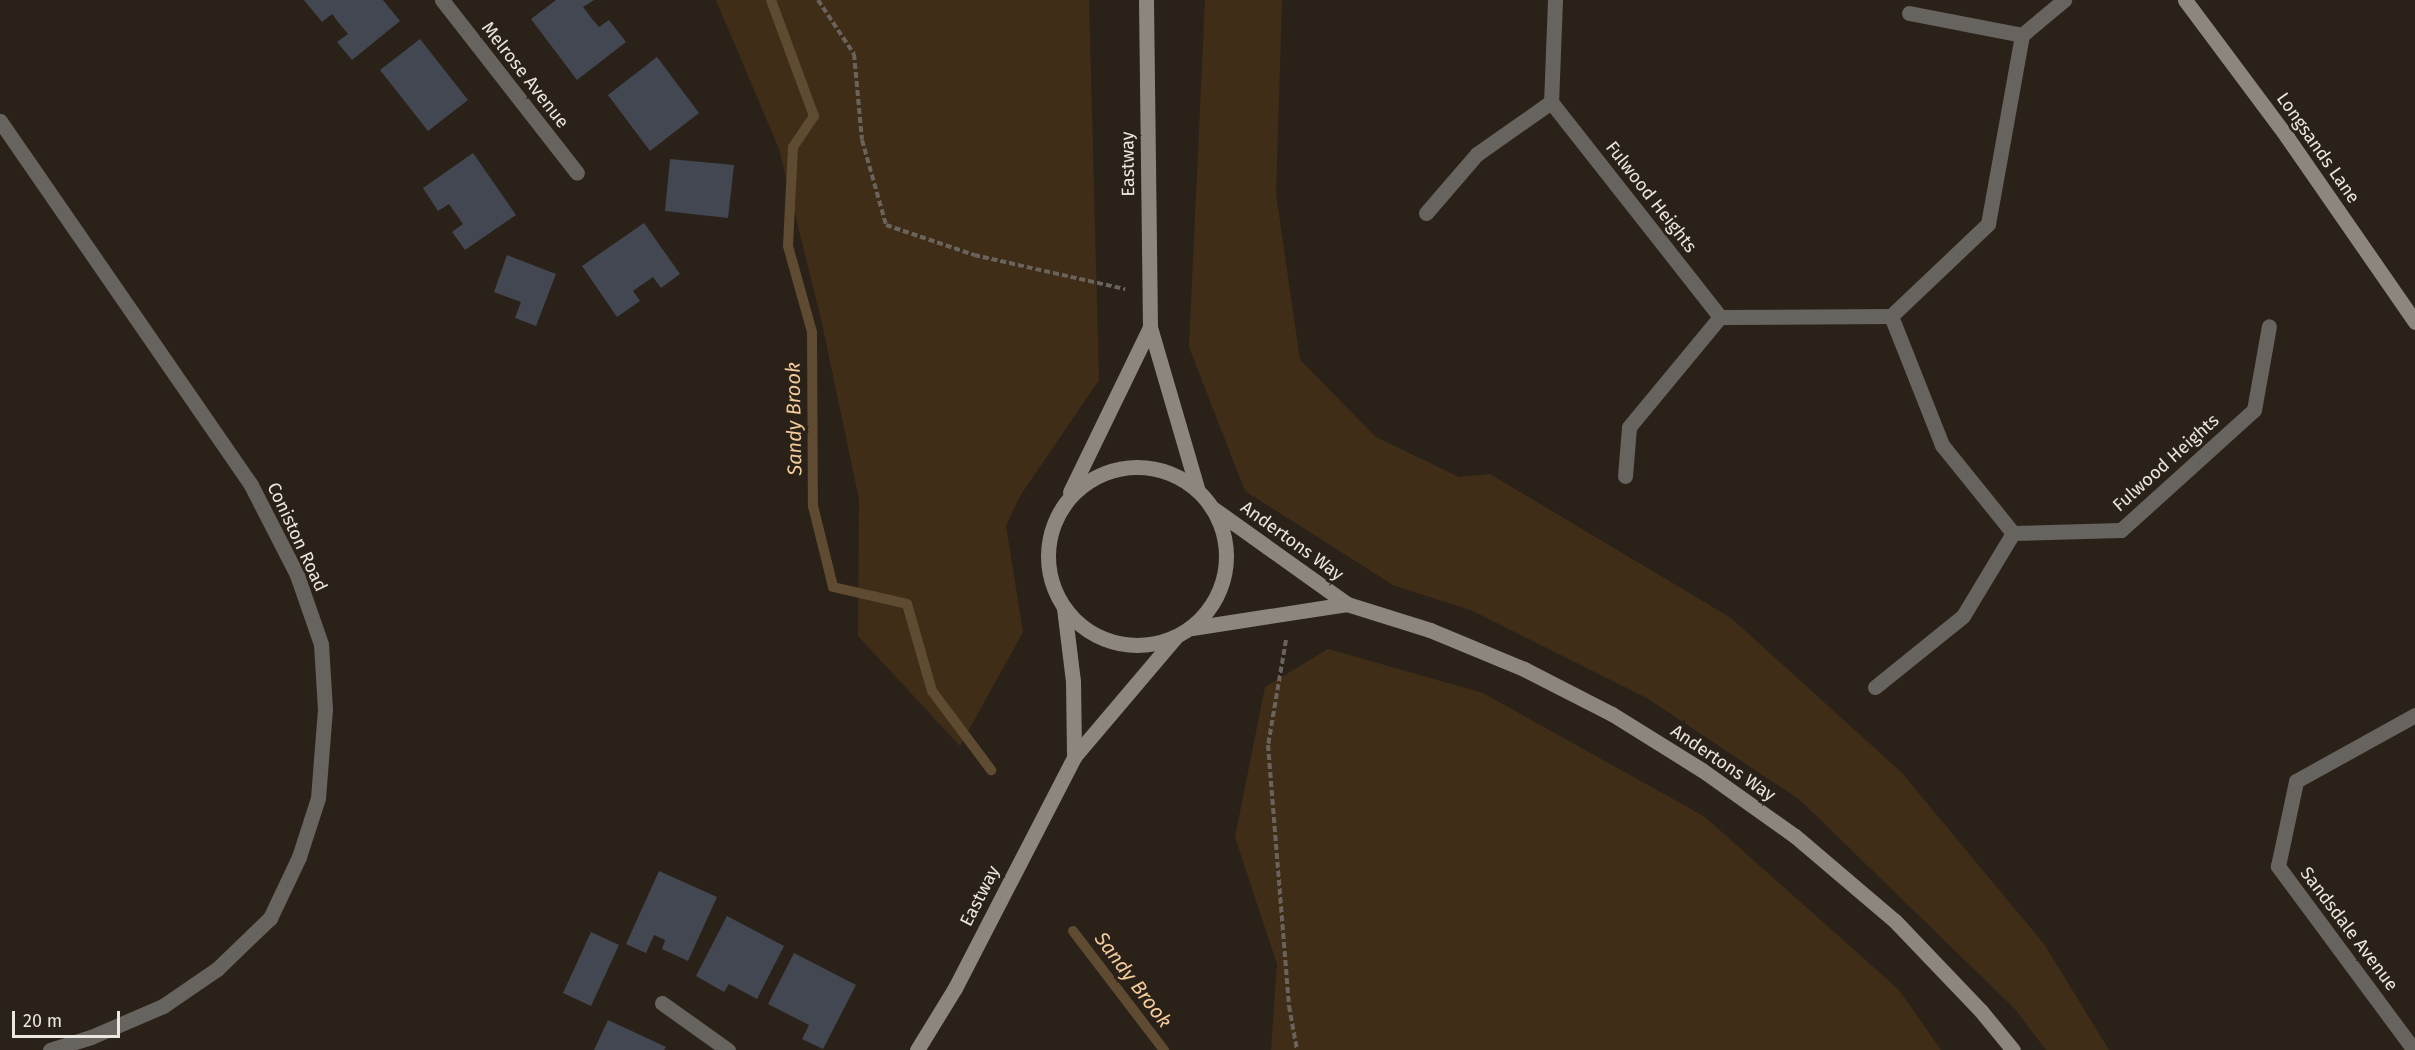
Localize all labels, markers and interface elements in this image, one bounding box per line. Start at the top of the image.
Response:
street label: Melrose Avenue [477,18,573,132]
street label: Longsands Lane [2272,88,2364,208]
street label: Eastway [1117,131,1139,197]
street label: Fulwood Heights [1601,137,1701,257]
water label: Sandy Brook [781,362,807,476]
street label: Fulwood Heights [2108,410,2224,516]
street label: Coniston Road [262,479,332,595]
street label: Andertons Way [1236,497,1348,585]
street label: Andertons Way [1667,720,1779,806]
street label: Eastway [956,862,1004,930]
street label: Sandsdale Avenue [2295,863,2403,995]
water label: Sandy Brook [1089,927,1177,1033]
scale bar [15,999,123,1037]
text: 20 m [23,1010,62,1032]

